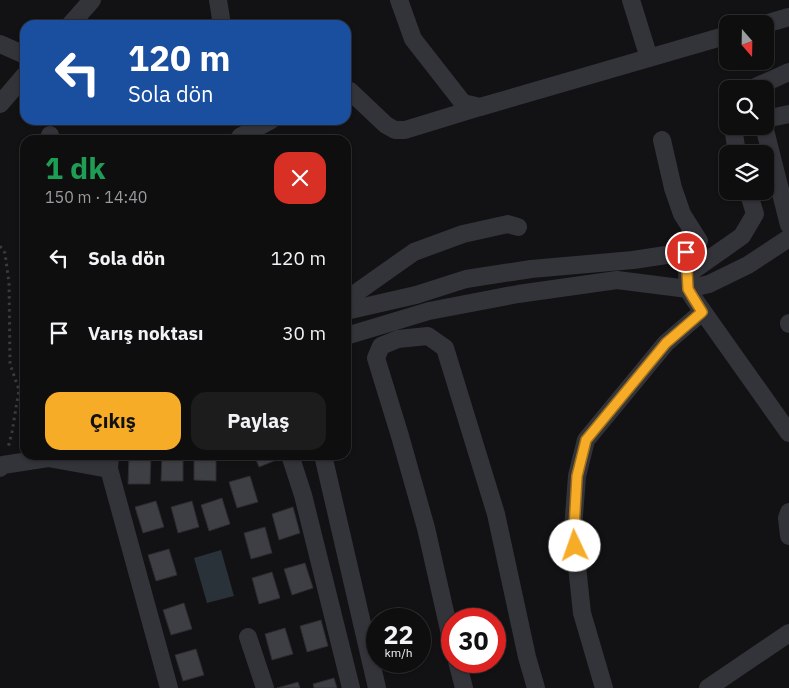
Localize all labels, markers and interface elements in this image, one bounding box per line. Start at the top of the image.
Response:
north arrow [719,15,774,70]
map controls [719,15,774,200]
text: 120 m [128,35,231,81]
icon: left [45,40,110,105]
text: Sola dön [128,79,214,108]
button: search [719,80,774,135]
button: layers [719,145,774,200]
text: 1 dk [45,148,106,187]
button: close [274,152,326,204]
text: 150 m · 14:40 [45,187,147,207]
pin [665,231,707,273]
icon: arrive [672,238,700,266]
icon: left [45,244,73,272]
text: Sola dön [88,246,165,270]
text: 120 m [271,246,326,270]
icon: arrive [45,319,73,347]
text: Varış noktası [88,321,203,345]
text: 30 m [282,321,326,345]
button: Çıkış [45,392,181,450]
button: Paylaş [191,392,326,450]
position arrow [548,519,600,571]
speed limit sign: 30 [441,608,506,673]
text: 22 [383,618,414,651]
text: km/h [384,645,413,660]

